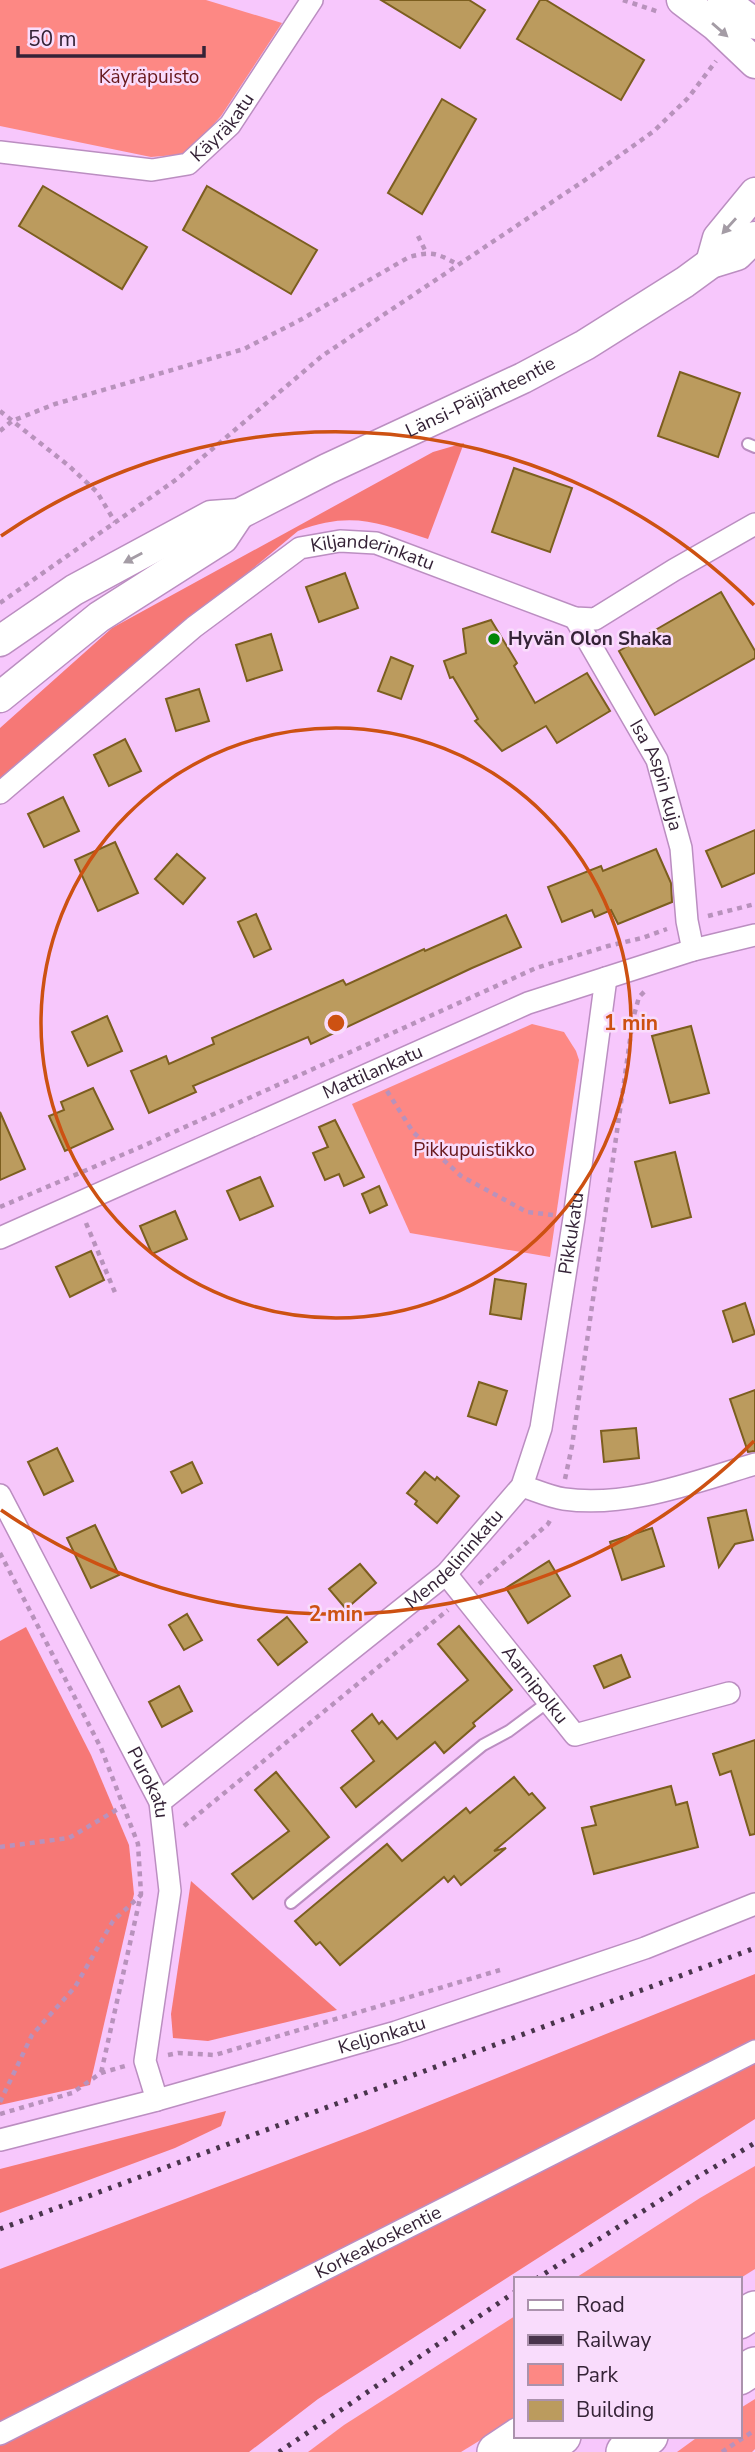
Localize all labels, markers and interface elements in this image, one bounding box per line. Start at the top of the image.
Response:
scale bar [18,14,203,58]
one-way arrow [711,22,728,37]
text: 50 m [28,25,77,53]
park label: Käyräpuisto [99,64,199,90]
street label: Käyräkatu [185,88,260,168]
one-way arrow [721,217,737,234]
street label: Länsi-Päijänteentie [401,350,560,444]
street label: Kiljanderinkatu [308,528,438,577]
one-way arrow [123,552,142,564]
place label: Hyvän Olon Shaka [508,626,672,652]
marker: Hyvän Olon Shaka [486,631,502,647]
street label: Isa Aspin kuja [623,715,689,834]
text: 1 min [604,1009,658,1037]
centre of rings [324,1011,348,1035]
street label: Mattilankatu [319,1038,427,1106]
park label: Pikkupuistikko [413,1137,535,1163]
street label: Pikkukatu [552,1191,590,1276]
street label: Mendelininkatu [399,1504,509,1615]
text: 2 min [309,1600,363,1628]
street label: Aarnipolku [495,1640,574,1729]
street label: Purokatu [121,1742,175,1819]
street label: Keljonkatu [335,2010,429,2061]
street label: Korkeakoskentie [310,2199,446,2285]
legend [514,2277,741,2438]
text: Road [576,2291,625,2319]
text: Railway [576,2326,651,2354]
text: Park [576,2361,618,2389]
text: Building [576,2396,654,2424]

